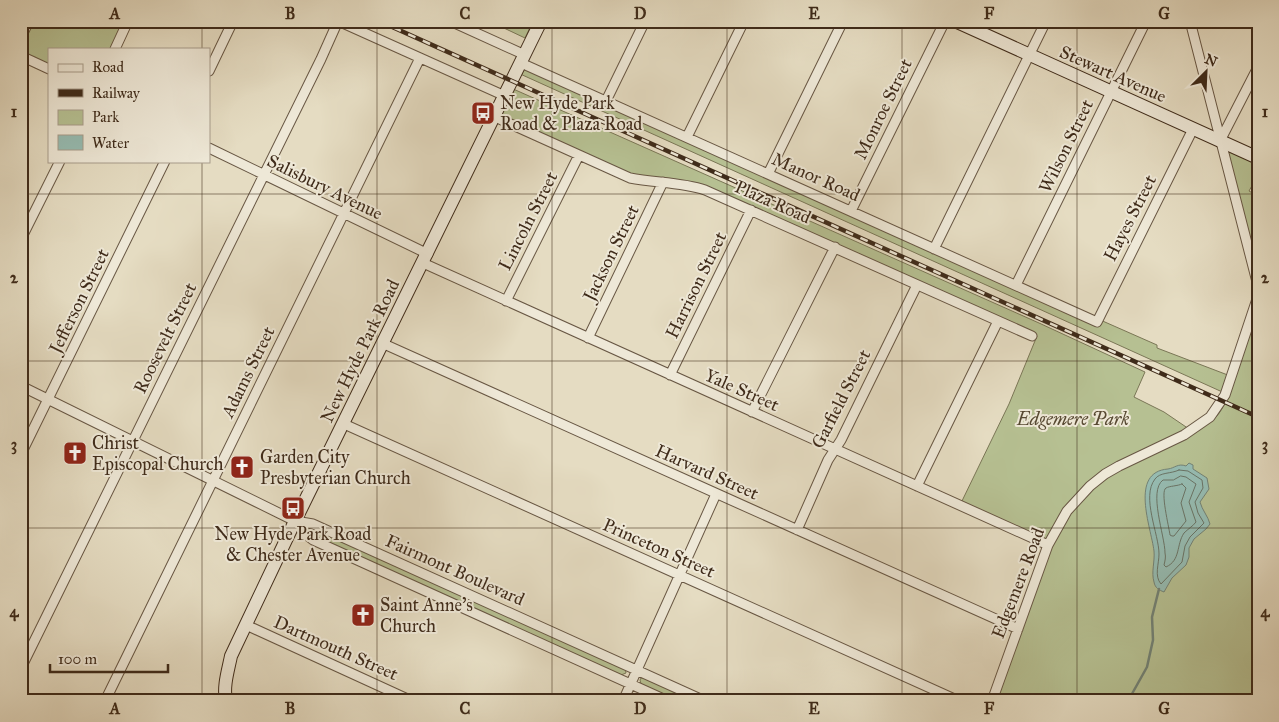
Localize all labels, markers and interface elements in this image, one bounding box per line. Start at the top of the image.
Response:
text: A [109,4,121,23]
text: B [285,4,295,23]
text: C [460,4,471,23]
text: D [634,4,647,23]
text: E [808,4,820,23]
text: F [984,4,995,23]
text: G [1158,4,1170,23]
street label: Stewart Avenue [1056,41,1170,107]
legend [48,48,210,162]
north arrow [1182,48,1232,98]
text: N [1202,50,1220,71]
street label: Monroe Street [849,55,917,163]
text: Road [92,58,124,76]
text: Railway [92,84,141,102]
place label: New Hyde Park Road & Plaza Road [500,92,642,135]
street label: Wilson Street [1034,95,1098,196]
bus stop icon: New Hyde Park Road & Plaza Road [470,100,496,126]
text: 1 [11,102,18,121]
text: 1 [1262,102,1269,121]
text: Park [92,108,119,126]
text: Water [92,134,129,152]
street label: Manor Road [769,148,863,206]
street label: Salisbury Avenue [264,150,386,224]
street label: Lincoln Street [494,167,563,274]
street label: Hayes Street [1099,171,1161,265]
street label: Plaza Road [732,175,814,229]
street label: Jackson Street [577,201,645,307]
street label: Harrison Street [661,228,732,342]
street label: Jefferson Street [43,245,115,359]
text: 2 [10,268,19,287]
text: 2 [1261,268,1270,287]
street label: New Hyde Park Road [316,276,404,426]
street label: Roosevelt Street [129,278,202,397]
street label: Adams Street [216,322,280,422]
street label: Garfield Street [807,345,876,452]
street label: Yale Street [702,364,783,416]
park label: Edgemere Park [1016,408,1129,430]
place label: Christ Episcopal Church [92,432,224,475]
text: 3 [11,435,17,455]
text: 3 [1262,435,1268,455]
street label: Harvard Street [652,439,763,505]
church icon: Christ Episcopal Church [62,440,88,466]
place label: Garden City Presbyterian Church [260,446,411,489]
church icon: Garden City Presbyterian Church [229,454,255,480]
bus stop icon: New Hyde Park Road & Chester Avenue [280,495,306,521]
street label: Princeton Street [599,513,719,583]
place label: New Hyde Park Road & Chester Avenue [215,523,371,566]
street label: Edgemere Road [987,525,1050,642]
street label: Fairmont Boulevard [382,530,528,610]
place label: Saint Anne's Church [380,594,473,637]
text: 4 [10,602,20,622]
church icon: Saint Anne's Church [350,602,376,628]
text: 4 [1261,602,1271,622]
street label: Dartmouth Street [270,611,402,686]
scale bar [50,642,168,674]
text: 100 m [58,650,98,668]
text: A [109,699,121,718]
text: B [285,699,295,718]
text: C [460,699,471,718]
text: D [634,699,647,718]
text: E [808,699,820,718]
text: F [984,699,995,718]
text: G [1158,699,1170,718]

